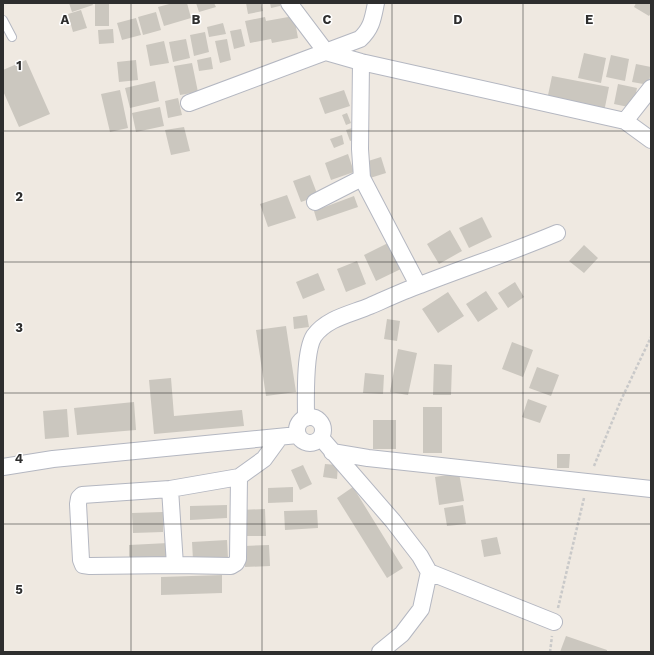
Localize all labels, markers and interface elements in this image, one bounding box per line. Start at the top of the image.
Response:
text: A [61,12,70,27]
text: B [192,12,201,27]
text: C [323,12,332,27]
text: D [453,12,463,27]
text: E [585,12,593,27]
text: 1 [16,58,22,73]
text: 2 [15,189,23,204]
text: 3 [15,320,23,335]
text: 4 [15,451,24,466]
text: 5 [15,582,23,597]

